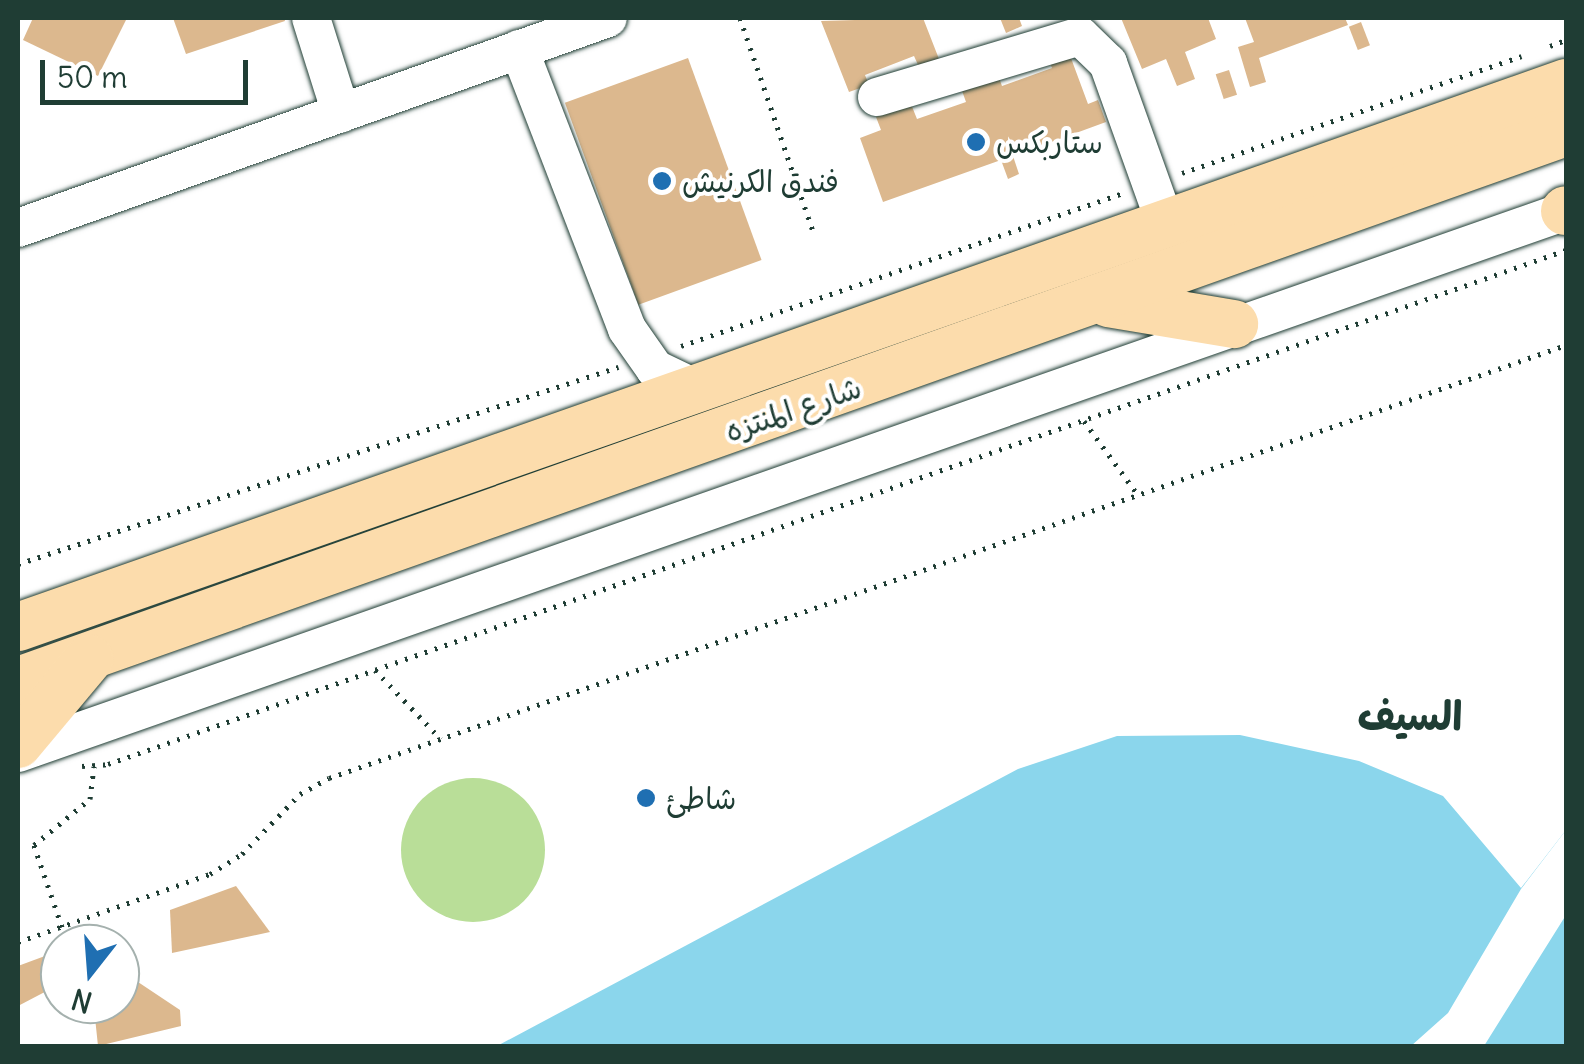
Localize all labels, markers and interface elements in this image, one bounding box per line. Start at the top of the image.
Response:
scale bar [45,40,252,102]
text: 50 m [57,58,127,96]
place label: ستاربكس [996,124,1103,160]
marker: ستاربكس [965,131,987,153]
place label: فندق الكرنيش [682,163,839,199]
marker: فندق الكرنيش [651,170,673,192]
street label: شارع المنتزه [720,369,866,449]
district label: السيف [1358,692,1462,740]
place label: شاطئ [666,780,737,816]
marker: شاطئ [635,787,657,809]
north arrow [40,924,140,1024]
text: N [67,981,96,1021]

